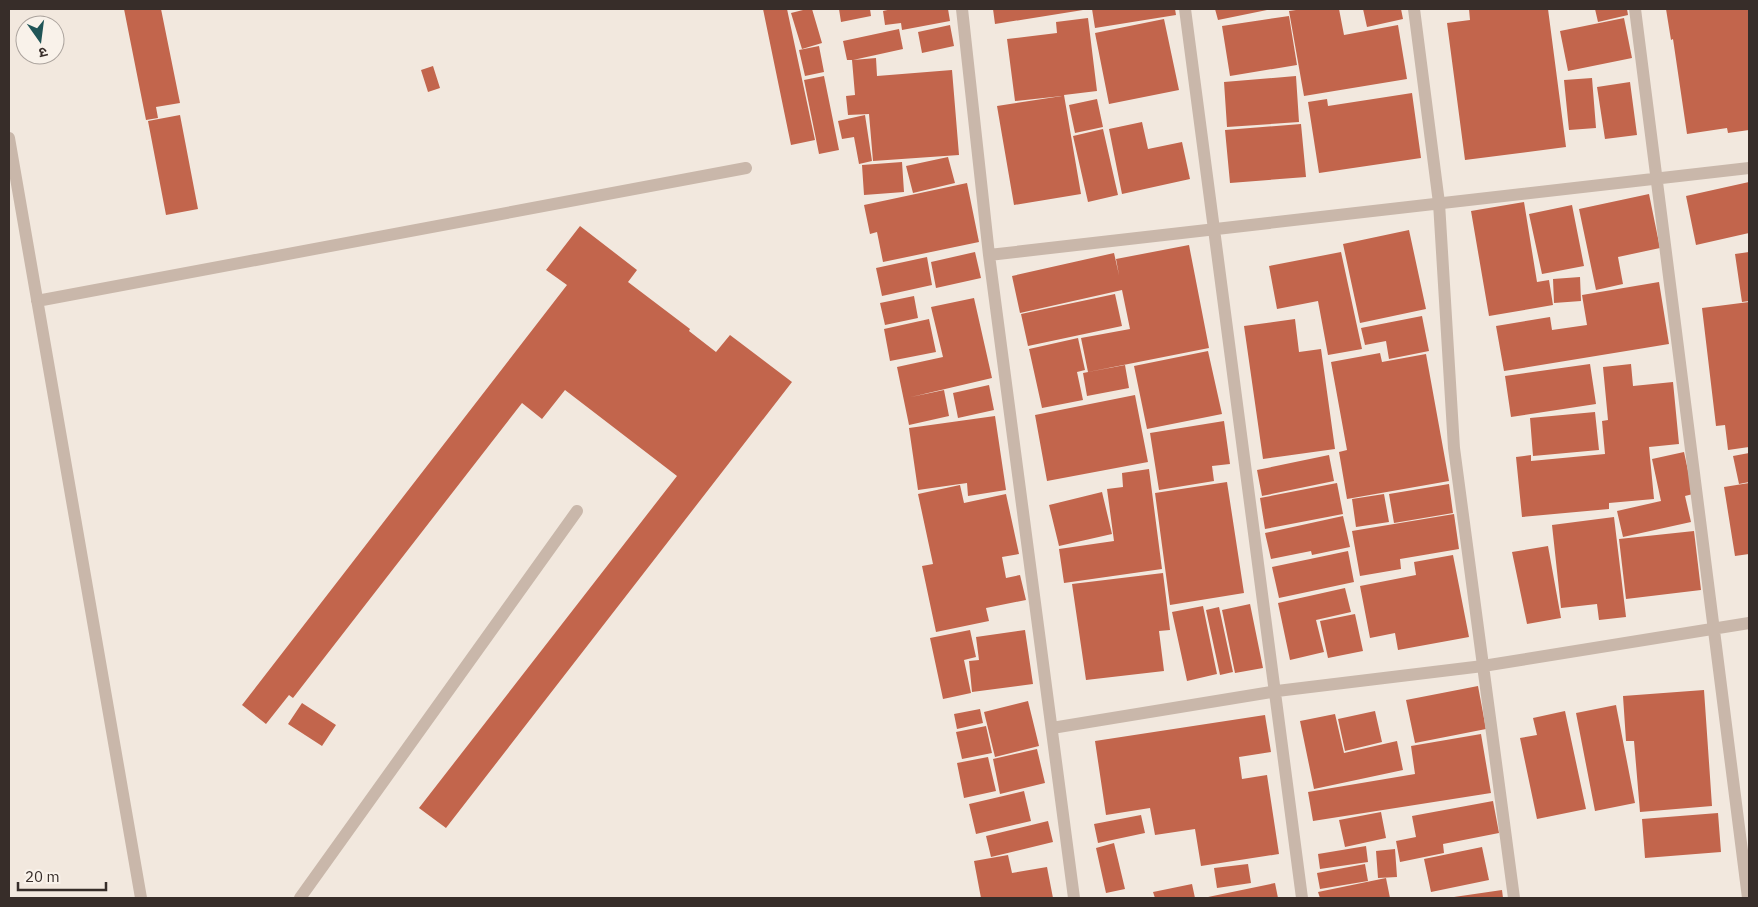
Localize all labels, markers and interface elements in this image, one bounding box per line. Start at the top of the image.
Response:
north arrow [15,15,65,65]
text: उ [36,43,49,63]
scale bar [18,860,105,892]
text: 20 m [25,867,60,886]

